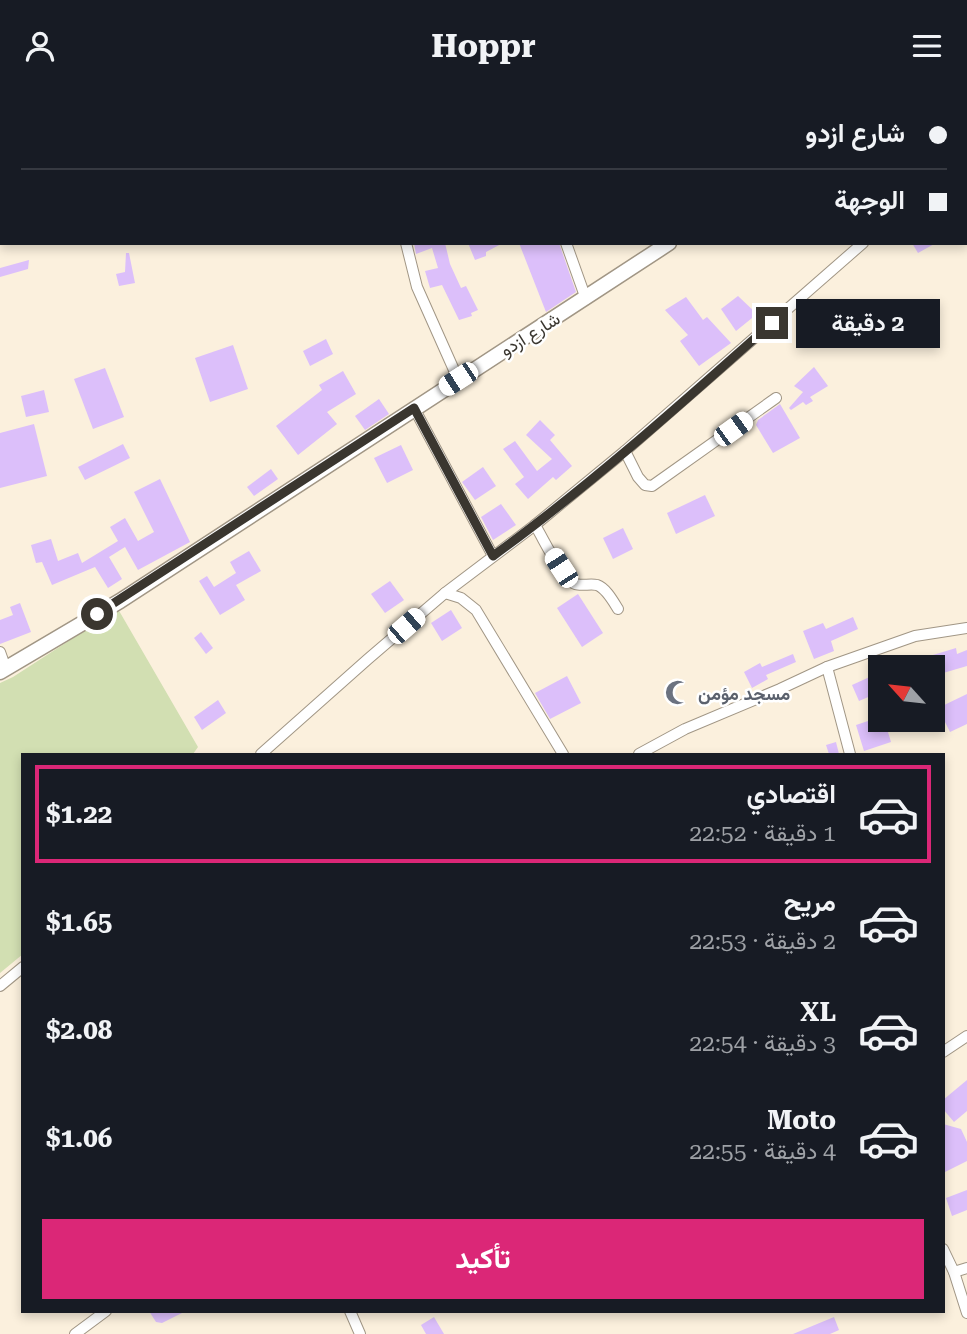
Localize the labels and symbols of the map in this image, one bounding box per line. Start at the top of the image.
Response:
callout: 2 دقيقة [796,299,940,347]
route end [756,307,788,339]
street label: شارع ازدو [496,308,565,362]
car [435,359,482,399]
car [710,408,757,450]
car [541,545,582,591]
route start [81,598,113,630]
car [384,604,429,648]
north arrow [868,655,945,731]
mosque icon: مسجد مؤمن [664,679,692,707]
place label: مسجد مؤمن [698,683,791,705]

